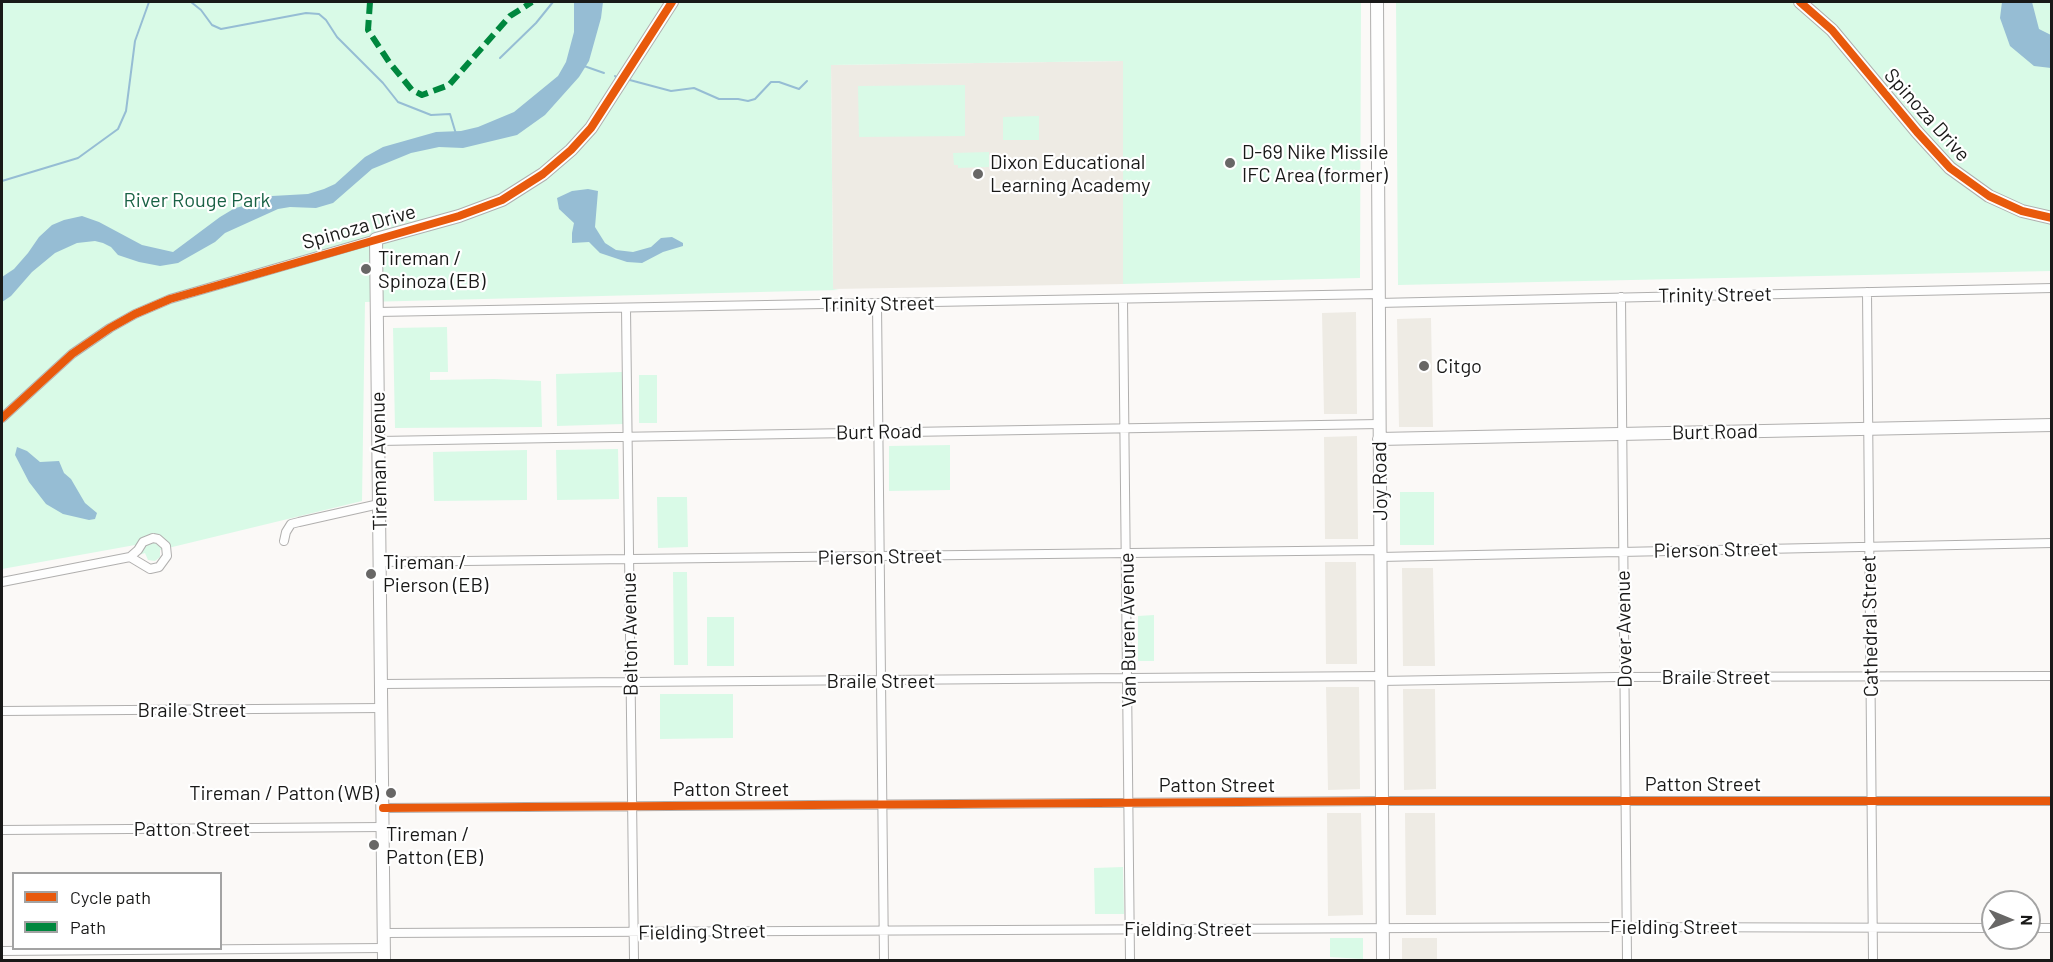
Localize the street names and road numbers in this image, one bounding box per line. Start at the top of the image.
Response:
street label: Spinoza Drive [1879,63,1975,167]
street label: Spinoza Drive [299,199,419,255]
street label: Trinity Street [1658,282,1772,308]
street label: Trinity Street [821,291,935,317]
street label: Tireman Avenue [366,391,392,531]
street label: Burt Road [836,419,922,445]
street label: Burt Road [1672,419,1758,445]
street label: Joy Road [1367,441,1393,521]
street label: Pierson Street [1653,537,1779,563]
street label: Pierson Street [817,544,943,570]
street label: Van Buren Avenue [1115,552,1141,708]
street label: Cathedral Street [1857,555,1883,697]
street label: Dover Avenue [1611,570,1637,688]
street label: Belton Avenue [617,572,643,696]
street label: Braile Street [1662,665,1770,689]
street label: Braile Street [827,669,935,693]
street label: Braile Street [138,698,246,722]
street label: Patton Street [1645,772,1761,796]
street label: Patton Street [1159,773,1275,797]
street label: Patton Street [673,777,789,801]
street label: Patton Street [134,817,250,841]
street label: Fielding Street [1610,915,1738,939]
street label: Fielding Street [1124,917,1252,941]
street label: Fielding Street [638,919,766,945]

